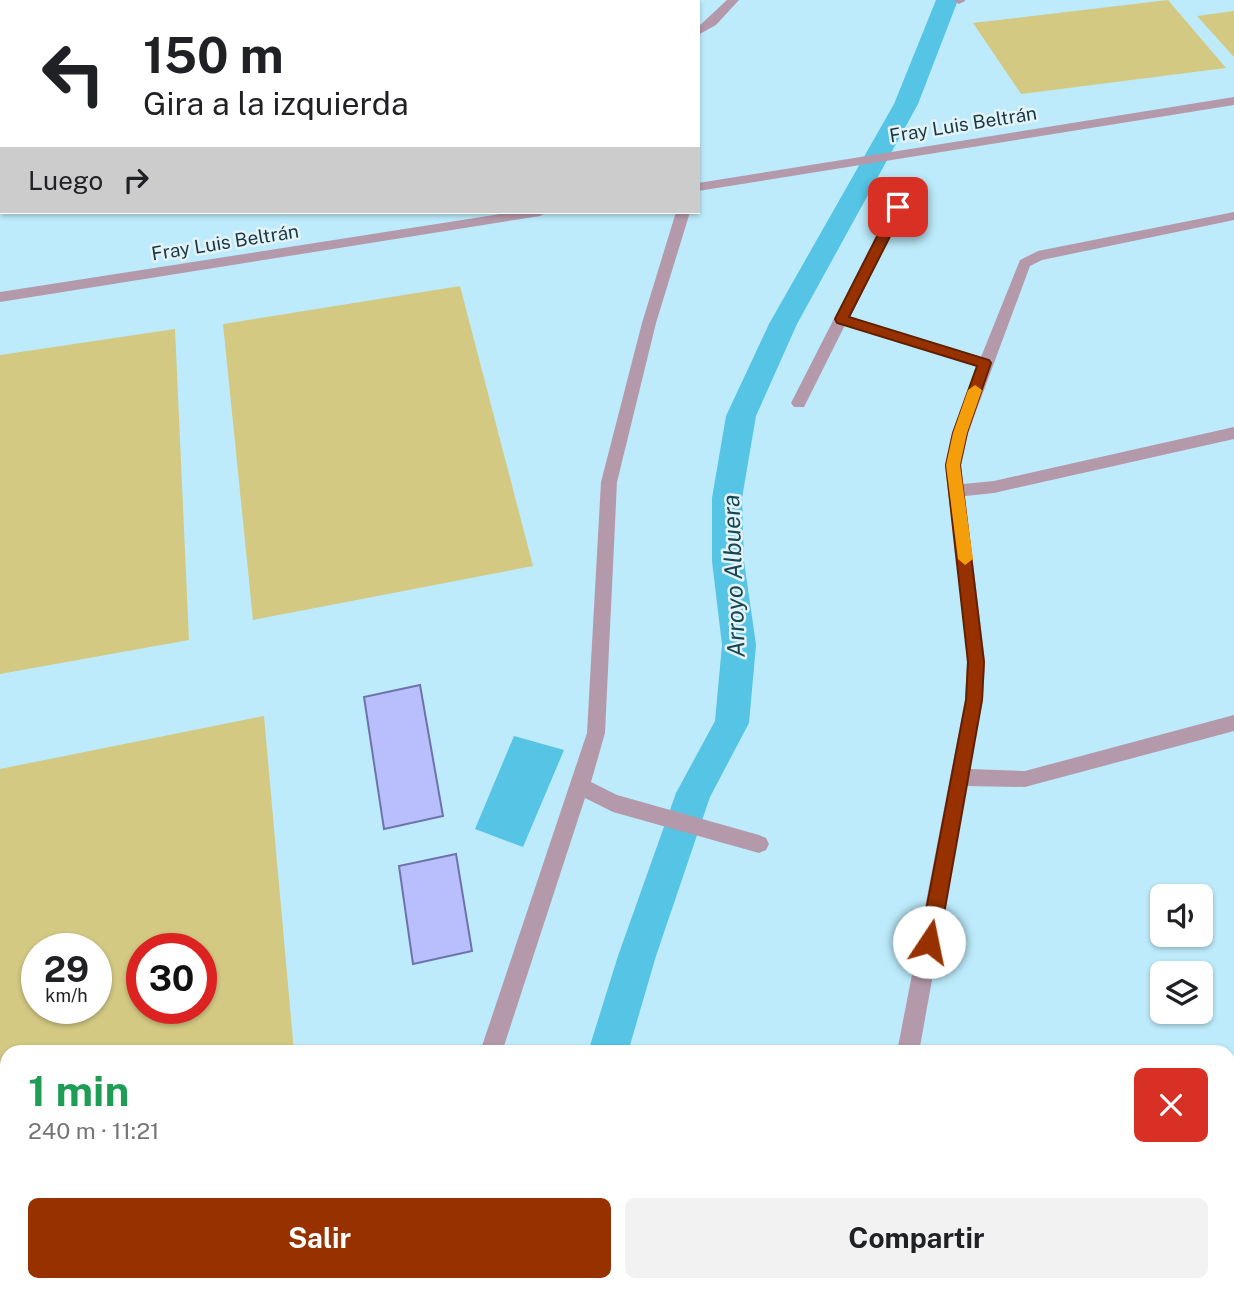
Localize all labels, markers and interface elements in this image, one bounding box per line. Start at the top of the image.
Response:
text: 150 m [143,26,284,84]
icon: left [28,28,119,119]
text: Gira a la izquierda [143,85,409,122]
street label: Fray Luis Beltrán [888,101,1038,147]
icon: right [117,161,155,199]
text: Luego [28,165,103,196]
pin [868,177,928,237]
icon: arrive [879,188,917,226]
street label: Fray Luis Beltrán [150,219,300,265]
water label: Arroyo Albuera [716,494,750,658]
map controls [1150,884,1213,1024]
button: sound [1150,884,1213,947]
position arrow [892,905,966,979]
speed limit sign: 30 [126,933,217,1024]
text: 29 [44,949,89,990]
button: layers [1150,961,1213,1024]
text: km/h [45,985,88,1006]
text: 1 min [28,1066,129,1115]
button: close [1134,1068,1208,1142]
text: 240 m · 11:21 [28,1117,159,1144]
button: Salir [28,1198,611,1278]
button: Compartir [625,1198,1208,1278]

